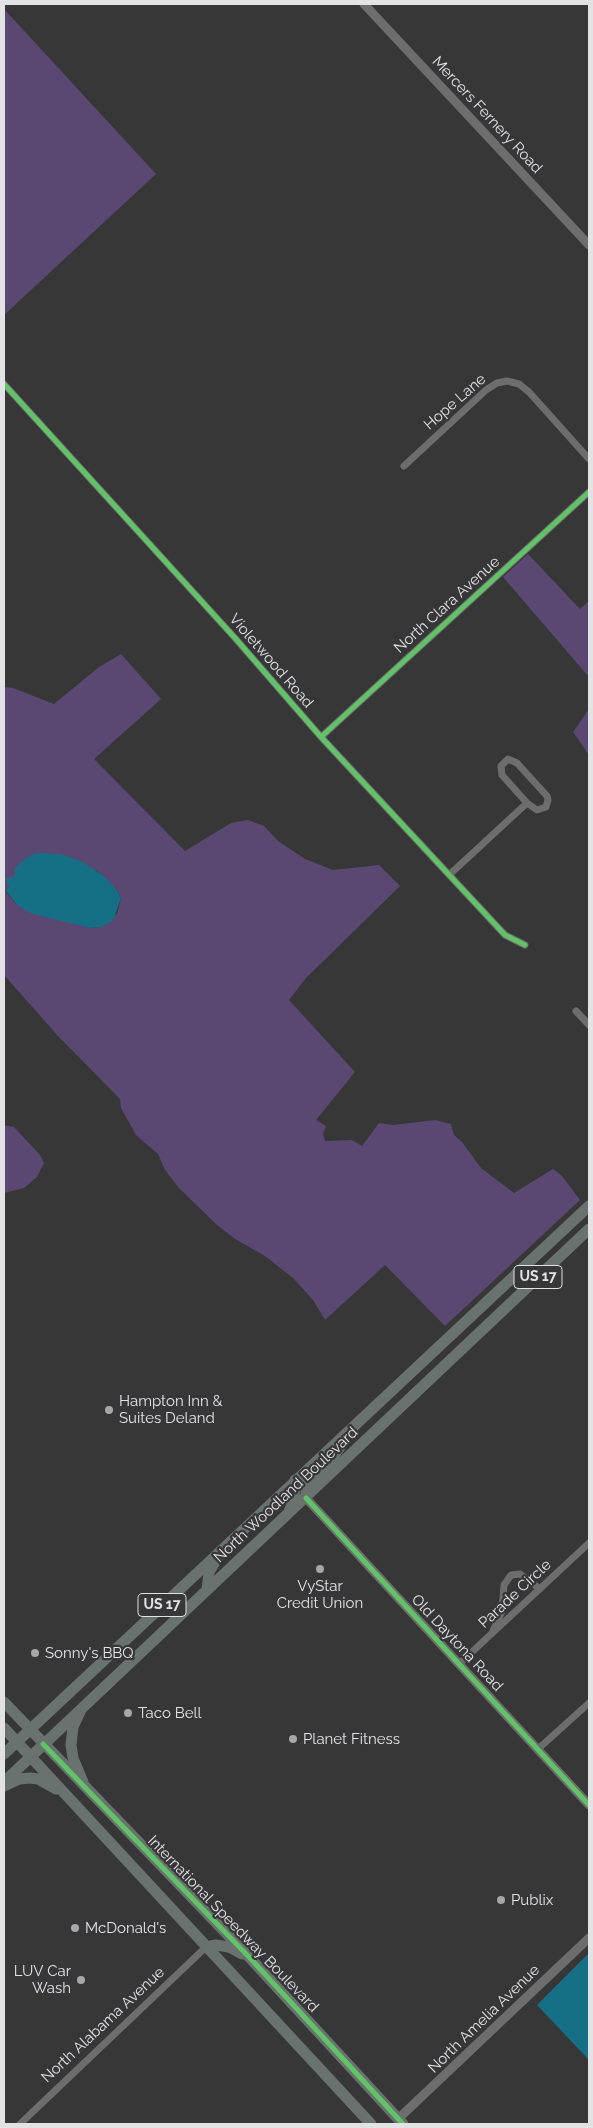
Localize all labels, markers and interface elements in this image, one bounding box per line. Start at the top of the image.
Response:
street label: Mercers Fernery Road [428,53,546,177]
street label: Hope Lane [420,370,490,434]
street label: North Clara Avenue [391,553,503,657]
street label: Violetwood Road [225,610,317,712]
road number: US 17 [514,1266,562,1288]
place label: Hampton Inn & Suites Deland [119,1392,223,1427]
marker: Hampton Inn & Suites Deland [103,1404,115,1416]
street label: North Woodland Boulevard [210,1424,362,1566]
street label: Parade Circle [475,1556,555,1632]
marker: VyStar Credit Union [314,1563,326,1575]
place label: VyStar Credit Union [277,1577,363,1612]
street label: Old Daytona Road [408,1591,506,1695]
road number: US 17 [138,1594,186,1616]
place label: Sonny's BBQ [45,1644,134,1662]
marker: Sonny's BBQ [29,1647,41,1659]
place label: Taco Bell [138,1704,202,1722]
marker: Taco Bell [122,1707,134,1719]
place label: Planet Fitness [303,1730,400,1748]
marker: Planet Fitness [287,1733,299,1745]
street label: International Speedway Boulevard [144,1832,322,2016]
place label: Publix [511,1891,553,1909]
marker: Publix [495,1894,507,1906]
place label: McDonald's [85,1919,166,1937]
marker: McDonald's [69,1922,81,1934]
street label: North Amelia Avenue [425,1961,543,2077]
place label: LUV Car Wash [14,1962,71,1997]
street label: North Alabama Avenue [38,1963,168,2087]
marker: LUV Car Wash [75,1974,87,1986]

